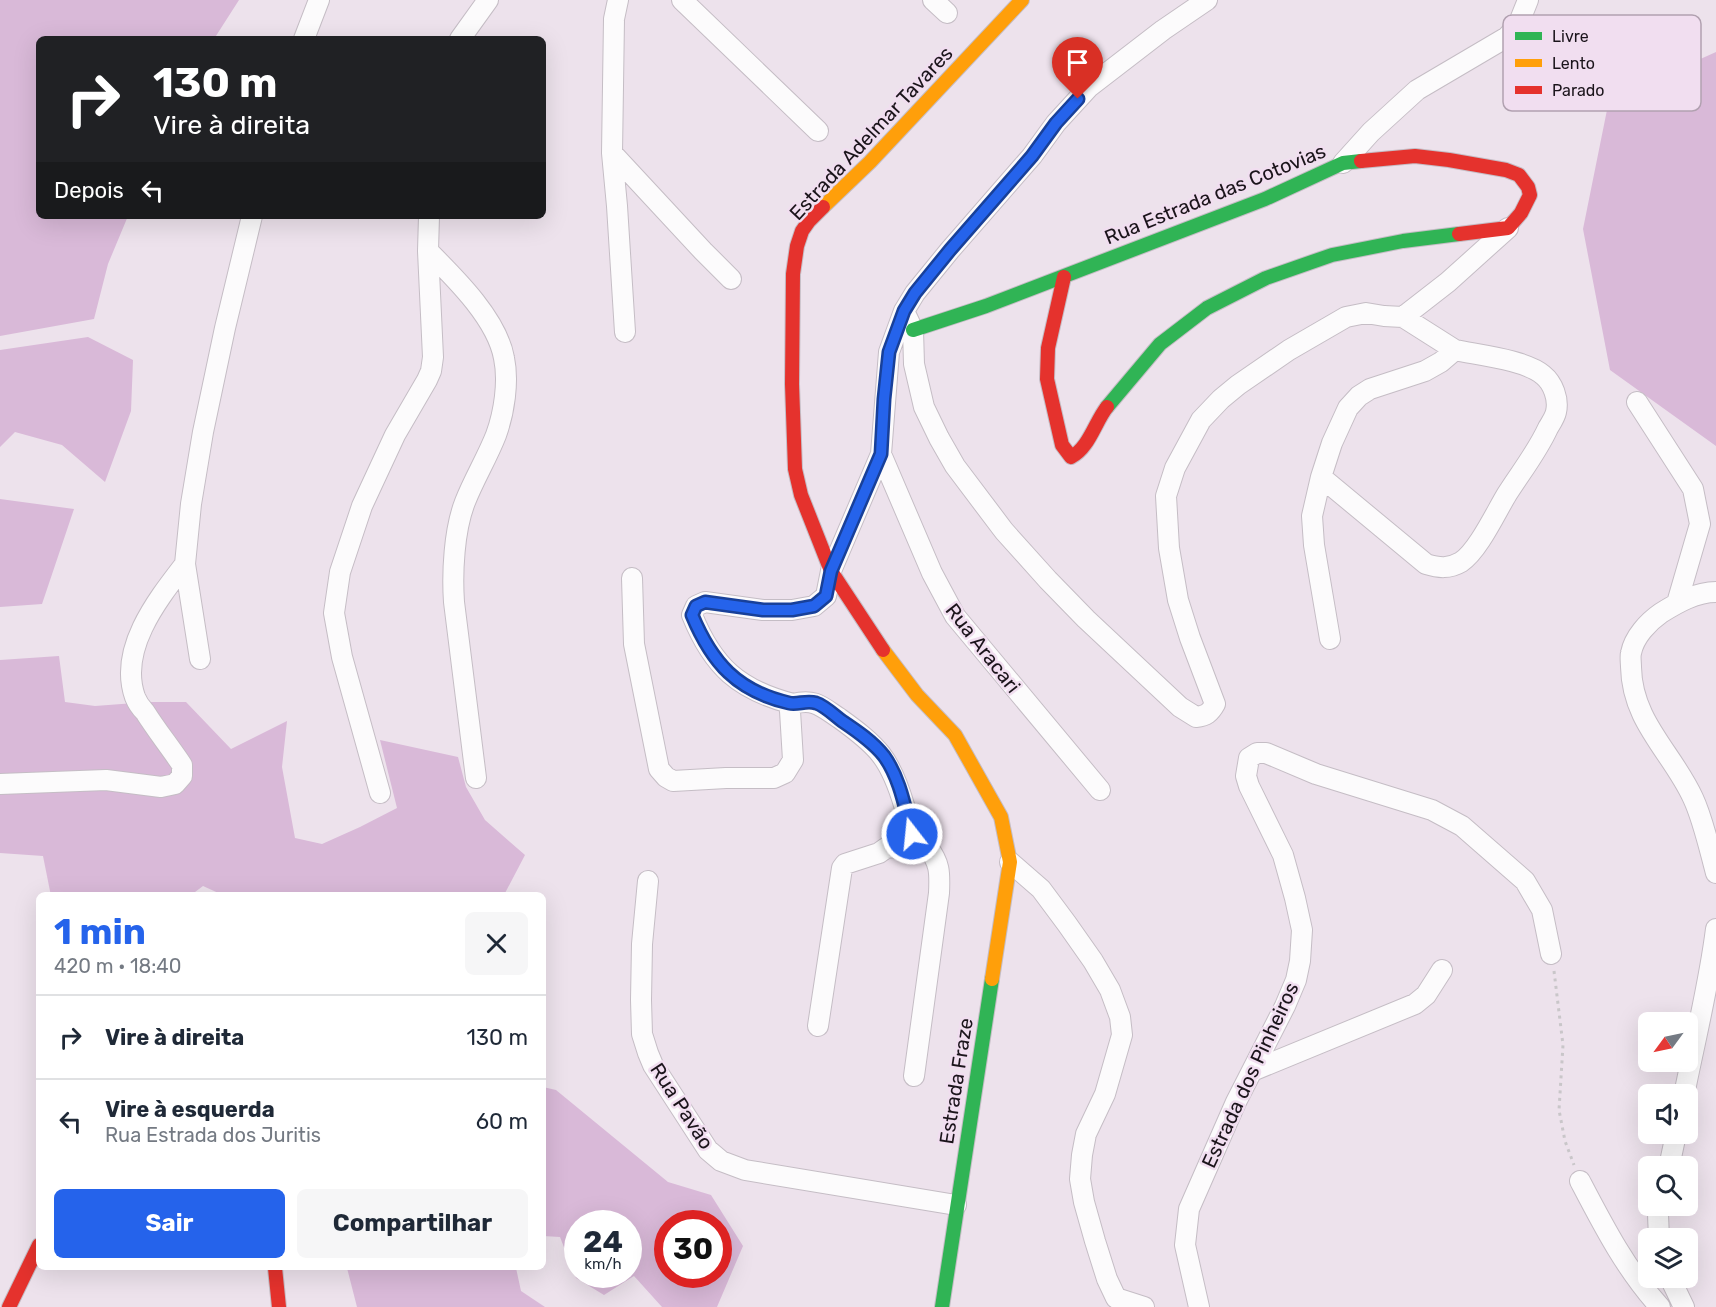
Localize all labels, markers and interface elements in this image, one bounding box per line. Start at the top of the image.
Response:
legend [1503,15,1701,111]
text: Livre [1552,27,1589,46]
pin [1052,37,1103,99]
street label: Estrada Adelmar Tavares [784,41,958,225]
icon: arrive [1061,46,1094,79]
text: Lento [1552,54,1595,73]
text: 130 m [153,58,278,108]
icon: right [54,60,132,138]
text: Parado [1552,81,1604,100]
text: Vire à direita [153,109,310,141]
street label: Rua Estrada das Cotovias [1101,139,1329,249]
icon: left [136,174,169,207]
text: Depois [54,177,124,204]
street label: Rua Aracari [941,598,1025,698]
position arrow [880,802,944,866]
text: 1 min [54,910,146,953]
button: close [465,912,528,975]
text: 420 m · 18:40 [54,954,181,978]
street label: Estrada dos Pinheiros [1196,978,1304,1172]
north arrow [1638,1012,1698,1072]
map controls [1638,1012,1698,1288]
street label: Estrada Fraze [934,1016,978,1146]
icon: right [54,1021,87,1054]
text: Vire à direita [105,1024,244,1051]
text: 130 m [466,1024,528,1051]
street label: Rua Pavão [645,1058,719,1154]
button: sound [1638,1084,1698,1144]
text: Vire à esquerda [105,1096,275,1123]
icon: left [54,1105,87,1138]
text: 60 m [476,1108,528,1135]
text: Rua Estrada dos Juritis [105,1123,321,1147]
button: search [1638,1156,1698,1216]
button: Sair [54,1189,285,1258]
button: Compartilhar [297,1189,528,1258]
speed limit sign: 30 [654,1210,732,1288]
text: 24 [583,1224,623,1260]
button: layers [1638,1228,1698,1288]
text: km/h [584,1255,622,1273]

